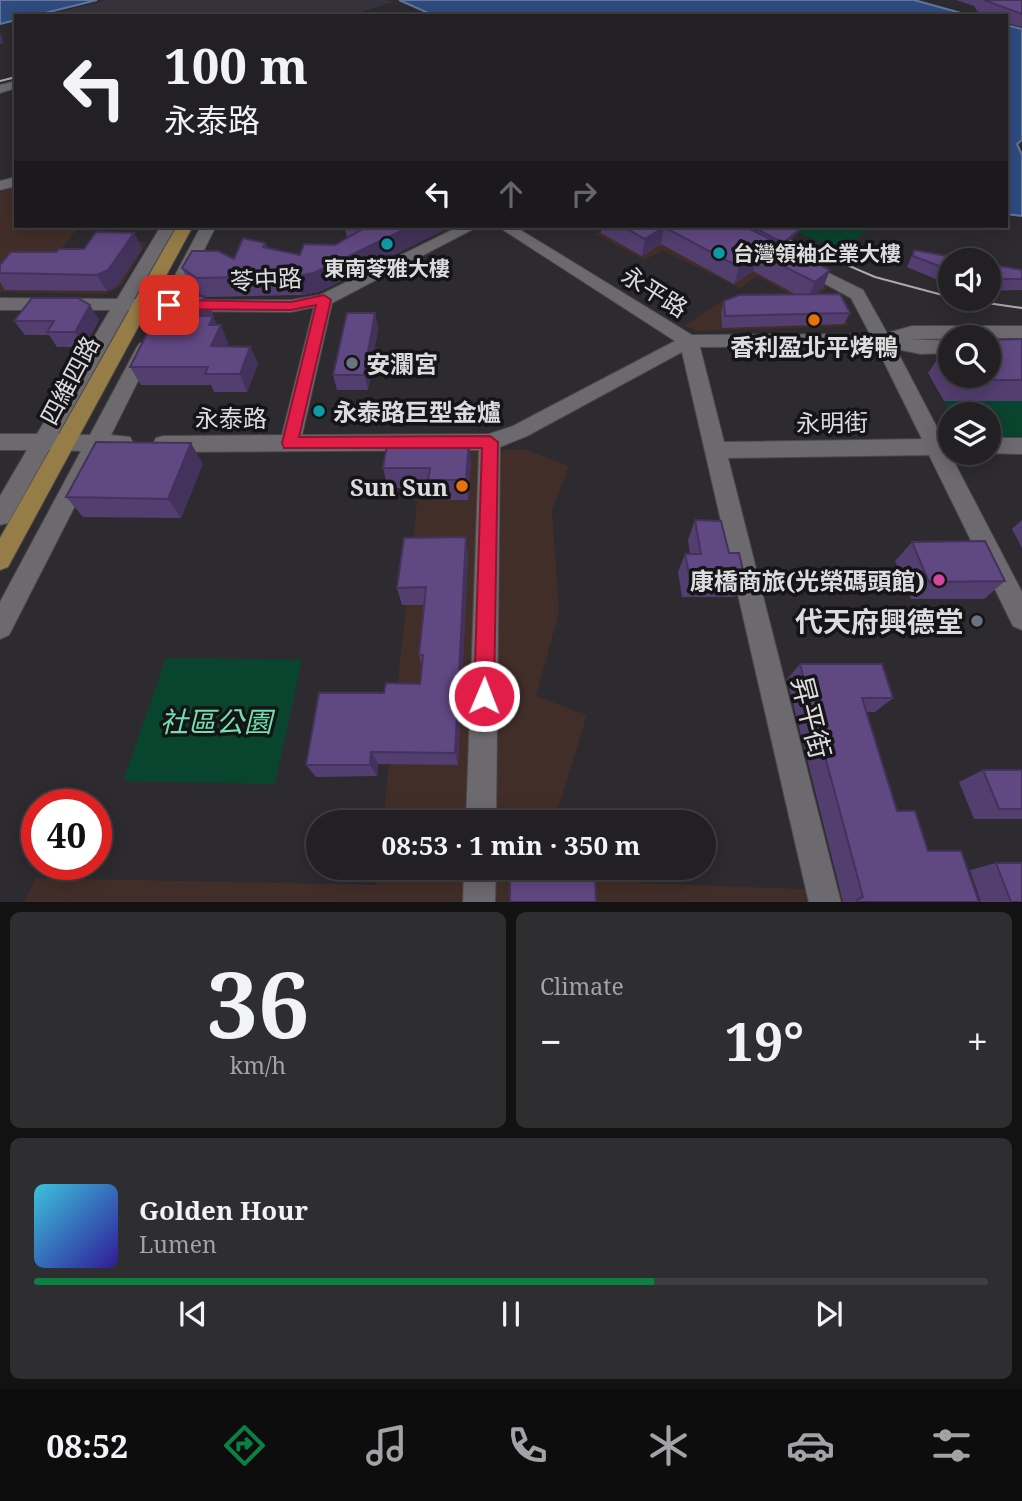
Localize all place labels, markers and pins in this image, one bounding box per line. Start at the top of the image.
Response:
marker: 東南苓雅大樓 [379,236,395,252]
place label: 台灣領袖企業大樓 [733,239,901,267]
marker: 台灣領袖企業大樓 [711,245,727,261]
place label: 東南苓雅大樓 [324,254,450,282]
pin [139,275,199,335]
marker: 香利盈北平烤鴨 [806,312,822,328]
place label: 香利盈北平烤鴨 [730,330,898,363]
place label: 安瀾宮 [366,347,438,380]
marker: 安瀾宮 [344,355,360,371]
place label: 永泰路巨型金爐 [333,395,501,428]
marker: 永泰路巨型金爐 [311,403,327,419]
place label: Sun Sun [350,470,448,503]
marker: Sun Sun [454,478,470,494]
place label: 康橋商旅(光榮碼頭館) [690,564,925,597]
marker: 康橋商旅(光榮碼頭館) [931,572,947,588]
place label: 代天府興德堂 [795,602,963,640]
marker: 代天府興德堂 [969,613,985,629]

